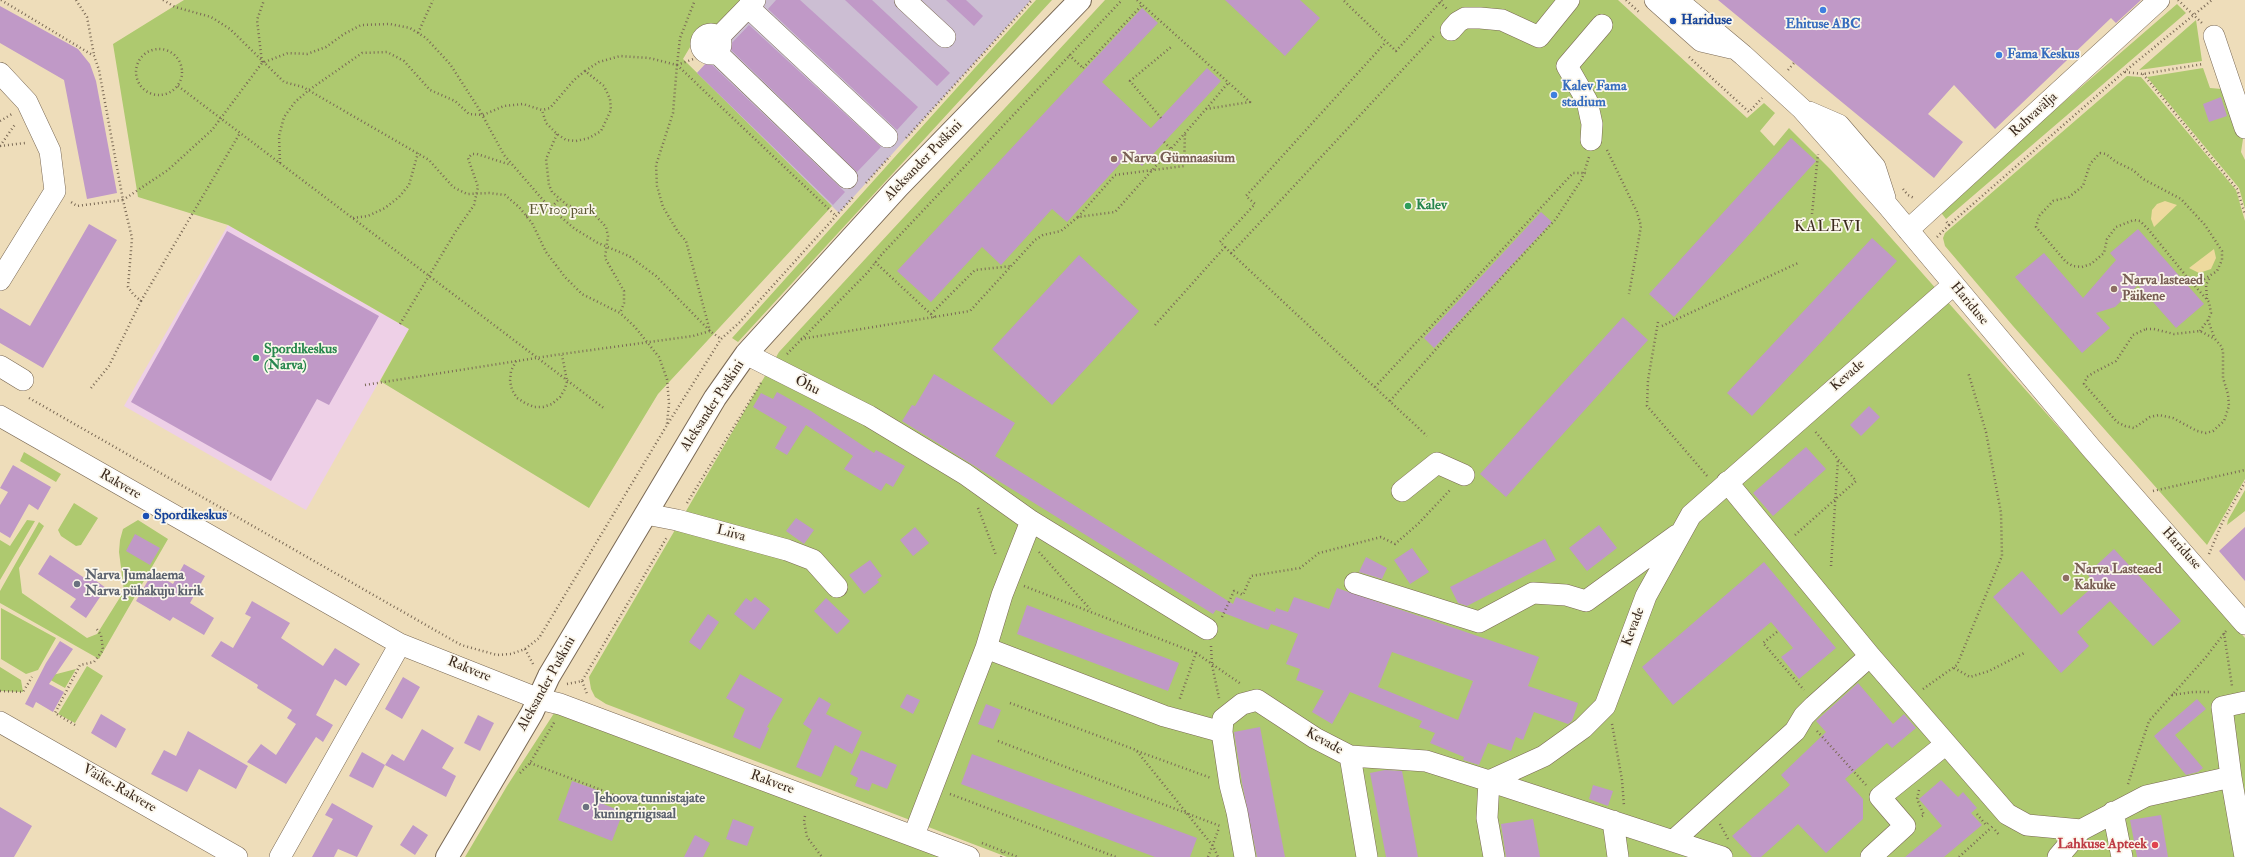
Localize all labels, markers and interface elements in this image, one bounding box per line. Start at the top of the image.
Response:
marker: Ehituse ABC [1818,5,1828,15]
place label: Hariduse [1681,13,1732,29]
marker: Hariduse [1668,16,1678,26]
place label: Ehituse ABC [1786,17,1860,33]
place label: Fama Keskus [2007,47,2080,63]
marker: Fama Keskus [1994,50,2004,60]
place label: Kalev Fama stadium [1562,79,1627,112]
street label: Rahvavälja [2007,89,2061,141]
marker: Kalev Fama stadium [1549,90,1559,100]
street label: Aleksander Puškini [881,117,967,205]
place label: Narva Gümnaasium [1122,151,1235,167]
marker: Narva Gümnaasium [1109,154,1119,164]
place label: Kalev [1416,198,1447,214]
marker: Kalev [1403,201,1413,211]
park label: EV100 park [529,203,595,219]
district label: KALEVI [1794,218,1862,238]
place label: Narva lasteaed Päikene [2122,273,2203,306]
street label: Hariduse [1946,279,1992,329]
marker: Narva lasteaed Päikene [2109,284,2119,294]
place label: Spordikeskus (Narva) [264,342,337,374]
marker: Spordikeskus (Narva) [251,353,261,363]
street label: Aleksander Puškini [677,357,749,455]
street label: Kevade [1827,357,1869,395]
street label: Õhu [792,373,822,399]
street label: Rakvere [96,466,144,504]
place label: Spordikeskus [154,508,227,524]
marker: Spordikeskus [141,511,151,521]
street label: Liiva [715,522,747,546]
street label: Hariduse [2158,524,2204,574]
place label: Narva Lasteaed Kakuke [2074,562,2162,594]
place label: Narva Jumalaema Narva pühakuju kirik [85,568,204,600]
marker: Narva Lasteaed Kakuke [2061,573,2071,583]
marker: Narva Jumalaema Narva pühakuju kirik [72,579,82,589]
street label: Kevade [1619,605,1649,649]
street label: Aleksander Puškini [514,634,580,734]
street label: Rakvere [445,654,493,686]
street label: Kevade [1302,725,1346,759]
street label: Väike-Rakvere [79,761,159,817]
street label: Rakvere [748,767,796,799]
place label: Jehoova tunnistajate kuningriigisaal [594,791,705,824]
marker: Jehoova tunnistajate kuningriigisaal [581,802,591,812]
place label: Lahkuse Apteek [2057,837,2147,853]
marker: Lahkuse Apteek [2150,840,2160,850]

